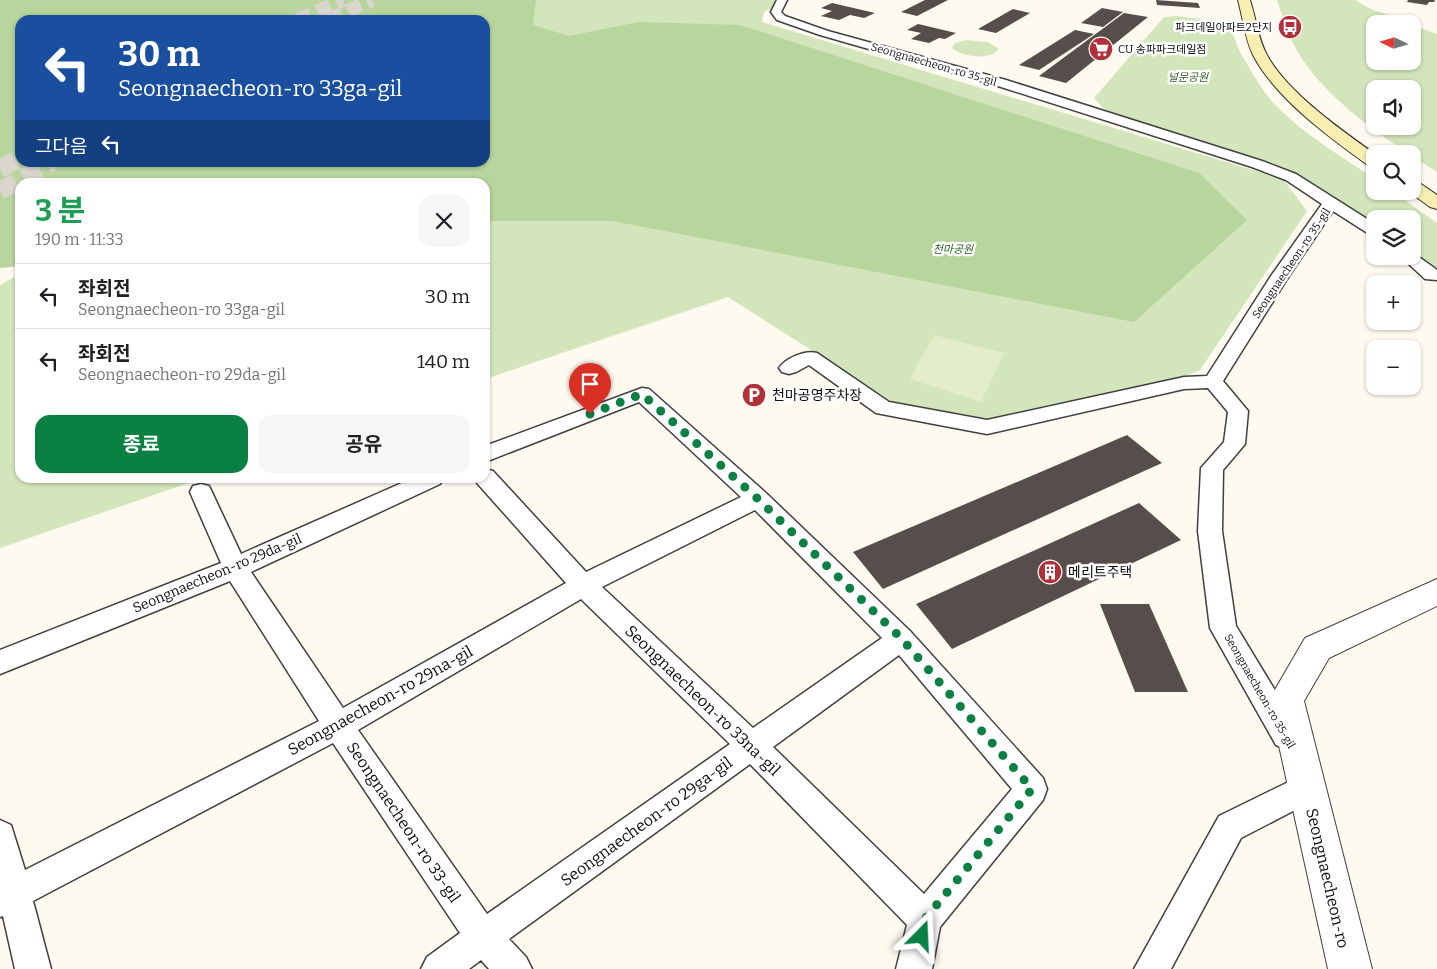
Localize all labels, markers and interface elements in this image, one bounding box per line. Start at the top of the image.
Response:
bus stop icon: 파크데일아파트2단지 [1277,14,1303,40]
north arrow [1366,15,1421,70]
map controls [1366,15,1421,395]
place label: 파크데일아파트2단지 [1175,21,1272,34]
text: 30 m [118,33,200,75]
icon: left [35,35,100,100]
supermarket icon: CU 송파파크데일점 [1088,36,1114,62]
street label: Seongnaecheon-ro 35-gil [870,40,998,89]
place label: CU 송파파크데일점 [1118,43,1206,56]
park label: 널문공원 [1168,71,1209,84]
text: Seongnaecheon-ro 33ga-gil [118,75,402,102]
button: sound [1366,80,1421,135]
icon: left [97,130,125,158]
text: 그다음 [35,135,87,158]
button: search [1366,145,1421,200]
text: 3 분 [35,193,85,229]
button: close [418,195,470,247]
street label: Seongnaecheon-ro 35-gil [1250,206,1333,321]
button: layers [1366,210,1421,265]
text: 190 m · 11:33 [35,230,124,249]
park label: 천마공원 [933,243,974,256]
button: + [1366,275,1421,330]
text: 좌회전 [78,277,130,300]
icon: left [35,282,63,310]
text: 30 m [425,285,470,308]
text: Seongnaecheon-ro 33ga-gil [78,300,285,319]
button: − [1366,340,1421,395]
text: 좌회전 [78,342,130,365]
icon: left [35,347,63,375]
text: 140 m [417,350,470,373]
pin [569,363,611,414]
text: Seongnaecheon-ro 29da-gil [78,365,286,384]
icon: arrive [576,370,604,398]
parking icon: 천마공영주차장 [741,382,767,408]
place label: 천마공영주차장 [772,387,862,404]
button: 종료 [35,415,248,473]
button: 공유 [258,415,470,473]
street label: Seongnaecheon-ro 29da-gil [130,530,304,617]
building icon: 메리트주택 [1037,559,1063,585]
place label: 메리트주택 [1068,564,1132,581]
street label: Seongnaecheon-ro 33na-gil [621,621,784,780]
street label: Seongnaecheon-ro 35-gil [1221,632,1298,751]
street label: Seongnaecheon-ro 29na-gil [284,641,476,759]
street label: Seongnaecheon-ro 33-gil [343,738,465,906]
street label: Seongnaecheon-ro 29ga-gil [557,753,736,890]
street label: Seongnaecheon-ro [1302,806,1353,950]
position arrow [895,909,947,961]

